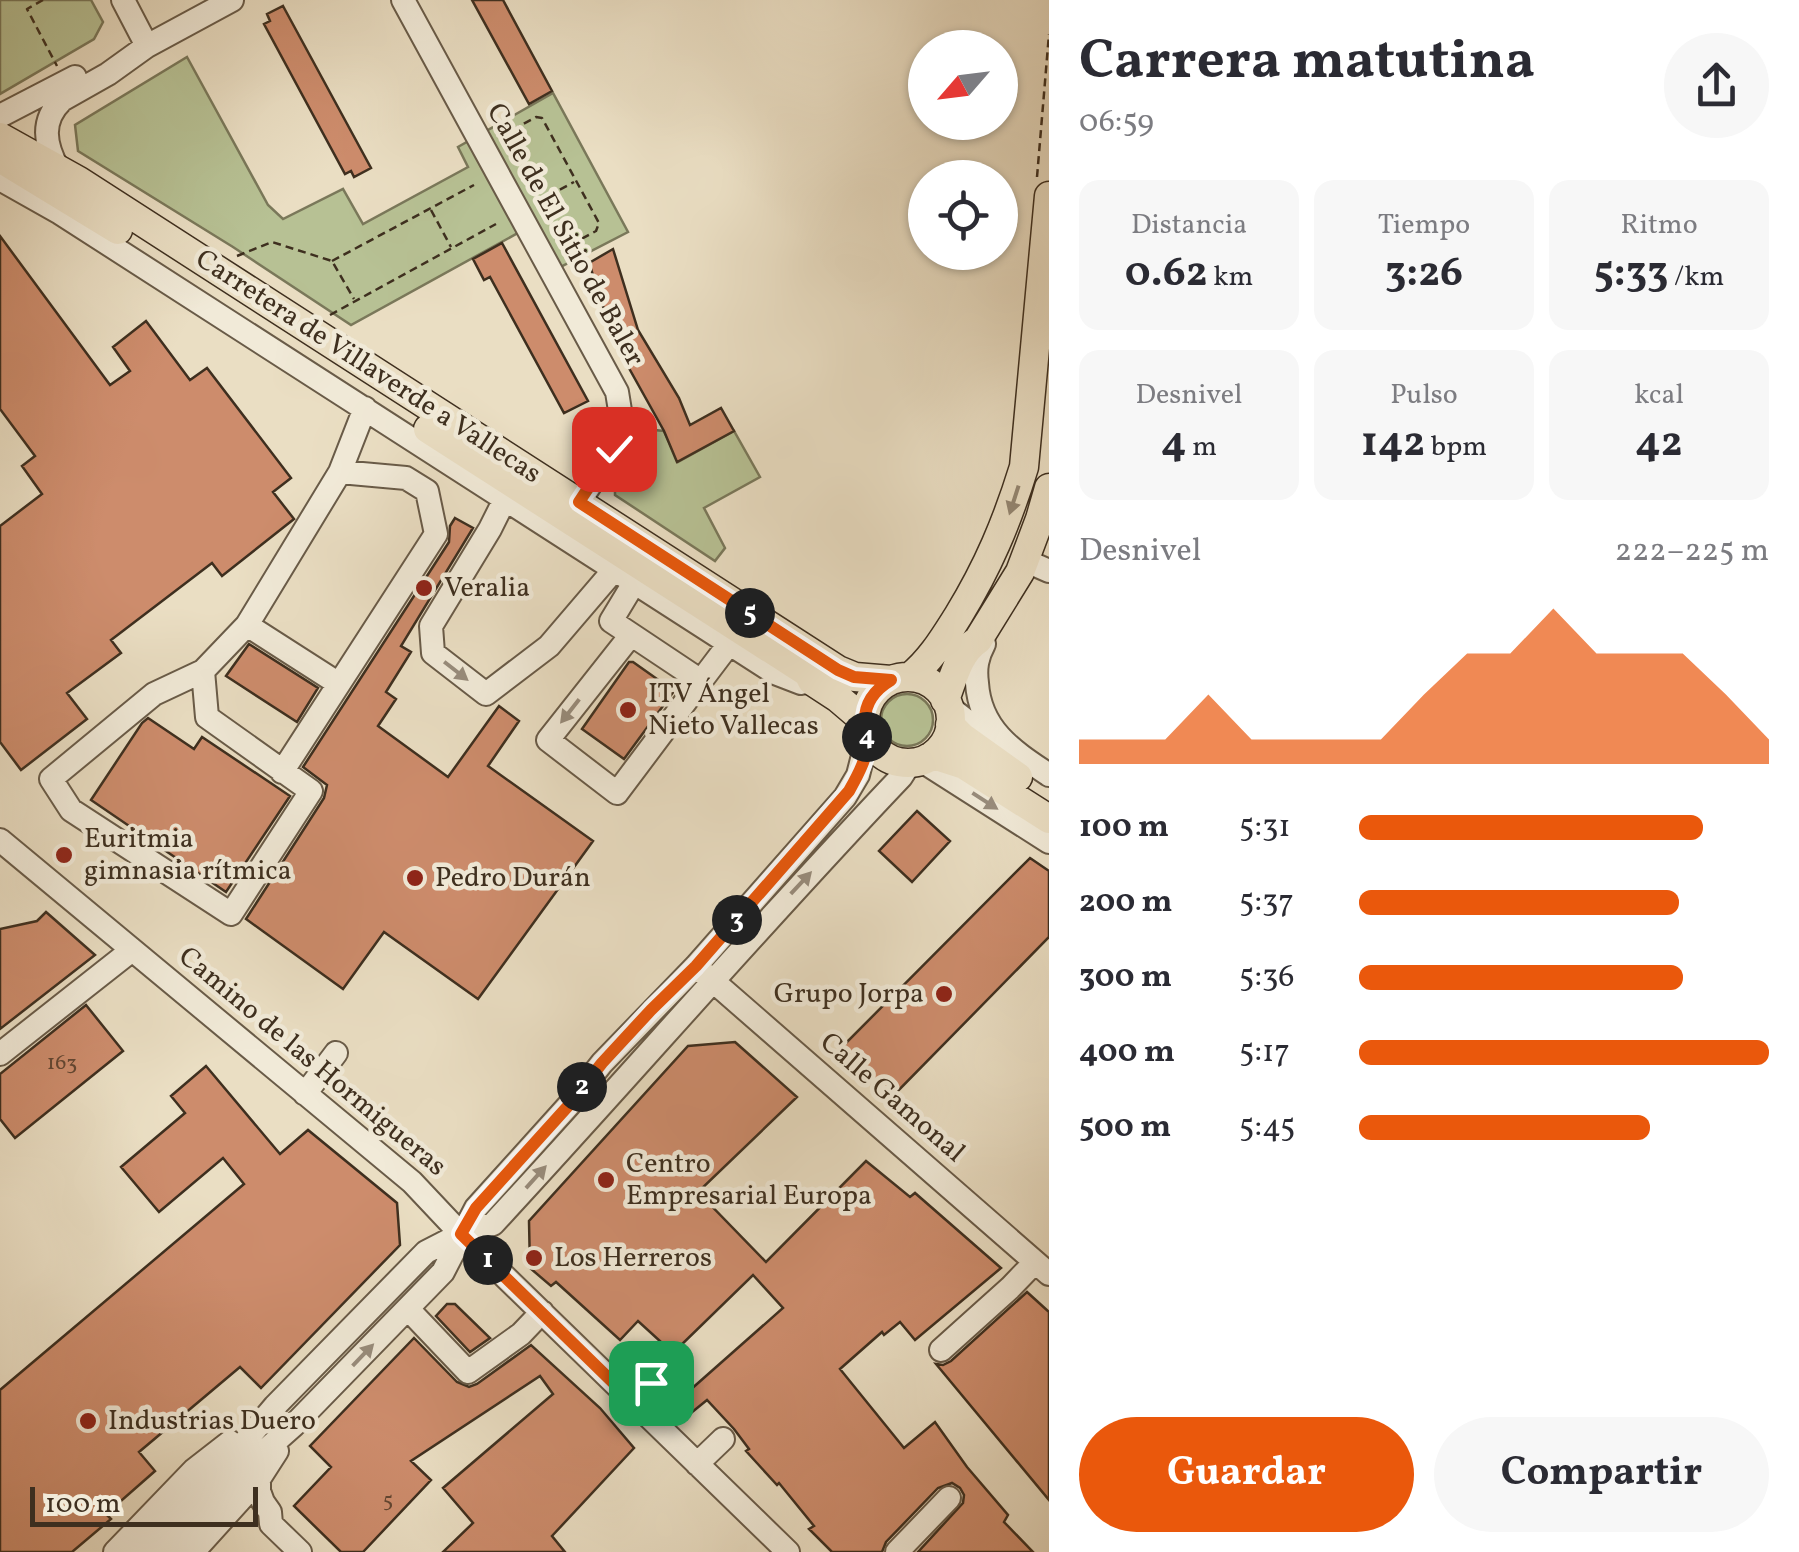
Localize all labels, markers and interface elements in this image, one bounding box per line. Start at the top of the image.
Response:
text: Carrera matutina [1079,25,1535,101]
north arrow [908,30,1018,140]
map controls [908,30,1018,270]
button: share [1664,33,1769,138]
street label: Calle de El Sitio de Baler [476,96,654,374]
text: 06:59 [1079,101,1154,145]
button: locate [908,160,1018,270]
text: Distancia [1131,206,1247,245]
text: Tiempo [1378,206,1470,245]
text: Ritmo [1620,206,1698,245]
street label: Carretera de Villaverde a Vallecas [188,240,548,494]
text: 0.62 [1125,245,1208,304]
text: 3:26 [1385,245,1463,304]
text: 5:33 [1594,245,1668,304]
text: km [1208,258,1253,297]
text: /km [1668,258,1724,297]
text: Desnivel [1136,376,1243,415]
text: Pulso [1390,376,1458,415]
text: kcal [1634,376,1684,415]
pin [572,407,657,492]
text: 4 [1161,415,1187,474]
text: 142 [1361,415,1425,474]
text: 42 [1635,415,1683,474]
icon: check [587,422,642,477]
text: m [1187,428,1217,467]
text: bpm [1425,428,1487,467]
one-way arrow [1005,486,1020,516]
text: Desnivel [1079,530,1201,574]
text: 222–225 m [1615,530,1769,574]
place label: Veralia [444,569,530,608]
marker: Veralia [413,577,435,599]
pin: 5 [725,588,775,638]
text: 5 [743,593,757,632]
one-way arrow [443,660,469,680]
place label: ITV Ángel Nieto Vallecas [648,675,819,746]
one-way arrow [561,698,581,724]
marker: ITV Ángel Nieto Vallecas [617,699,639,721]
pin: 4 [842,712,892,762]
text: 4 [859,717,875,756]
one-way arrow [972,792,999,810]
text: 100 m [1079,806,1169,850]
text: 5:31 [1239,806,1291,850]
place label: Euritmia gimnasia rítmica [84,820,292,891]
marker: Euritmia gimnasia rítmica [53,844,75,866]
place label: Pedro Durán [435,859,591,898]
marker: Pedro Durán [404,867,426,889]
one-way arrow [790,871,812,896]
text: 200 m [1079,881,1173,925]
text: 5:37 [1239,881,1294,925]
pin: 3 [712,895,762,945]
text: 3 [730,900,744,939]
street label: Camino de las Hormigueras [170,938,454,1186]
text: 300 m [1079,956,1172,1000]
text: 5:36 [1239,956,1295,1000]
place label: Grupo Jorpa [774,975,924,1014]
marker: Grupo Jorpa [933,983,955,1005]
street label: Calle Gamonal [811,1024,973,1172]
text: 400 m [1079,1031,1175,1075]
text: 5:17 [1239,1031,1290,1075]
house number: 163 [47,1048,77,1079]
pin: 2 [557,1062,607,1112]
text: 2 [575,1067,589,1106]
text: 500 m [1079,1106,1171,1150]
text: 5:45 [1239,1106,1295,1150]
place label: Centro Empresarial Europa [626,1145,872,1216]
one-way arrow [524,1165,547,1189]
marker: Centro Empresarial Europa [595,1169,617,1191]
pin: 1 [463,1235,513,1285]
place label: Los Herreros [554,1239,712,1278]
text: 1 [482,1240,494,1279]
marker: Los Herreros [523,1247,545,1269]
pin [609,1341,694,1426]
one-way arrow [350,1344,374,1368]
icon: arrive [624,1356,679,1411]
place label: Industrias Duero [108,1402,316,1441]
marker: Industrias Duero [77,1410,99,1432]
button: Guardar [1079,1417,1414,1532]
button: Compartir [1434,1417,1769,1532]
scale bar [30,1482,258,1526]
text: 100 m [45,1485,120,1524]
house number: 5 [383,1485,393,1516]

